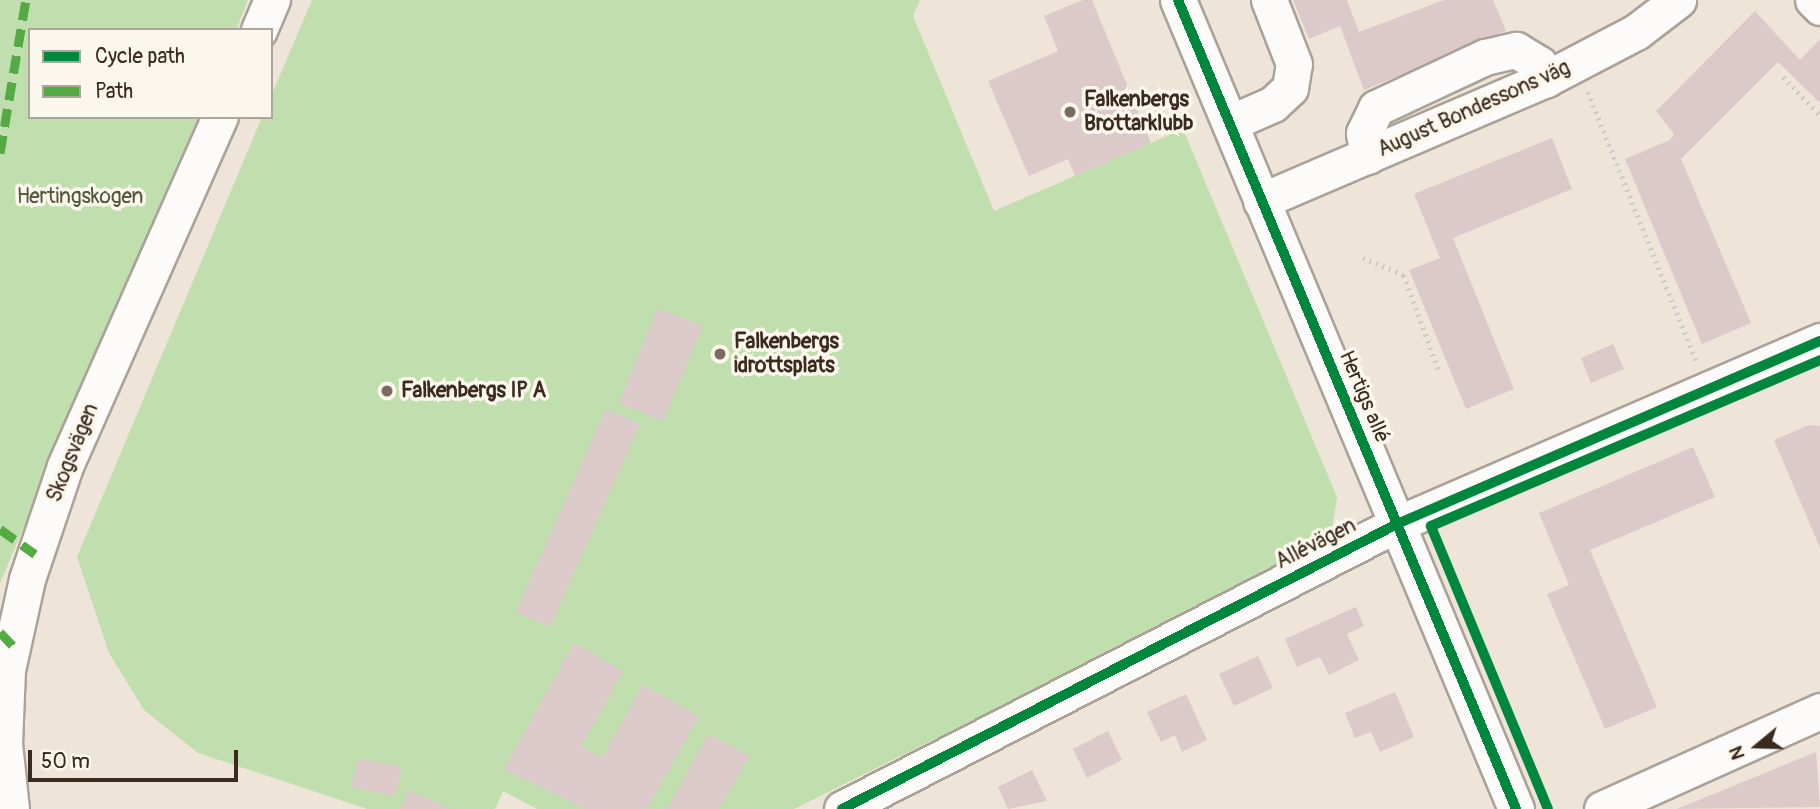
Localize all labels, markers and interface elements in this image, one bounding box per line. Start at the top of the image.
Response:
legend [28,28,273,119]
text: Cycle path [95,43,185,70]
street label: August Bondessons väg [1374,55,1574,163]
text: Path [95,78,133,105]
place label: Falkenbergs Brottarklubb [1084,87,1193,137]
marker: Falkenbergs Brottarklubb [1062,104,1078,120]
park label: Hertingskogen [17,184,143,210]
place label: Falkenbergs idrottsplats [734,329,839,379]
marker: Falkenbergs idrottsplats [712,346,728,362]
street label: Hertigs allé [1333,347,1395,447]
place label: Falkenbergs IP A [401,378,546,404]
marker: Falkenbergs IP A [379,383,395,399]
street label: Skogsvägen [42,400,104,506]
street label: Allévägen [1272,513,1360,575]
north arrow [1722,711,1792,781]
scale bar [32,736,242,780]
text: N [1724,743,1751,763]
text: 50 m [41,748,90,775]

